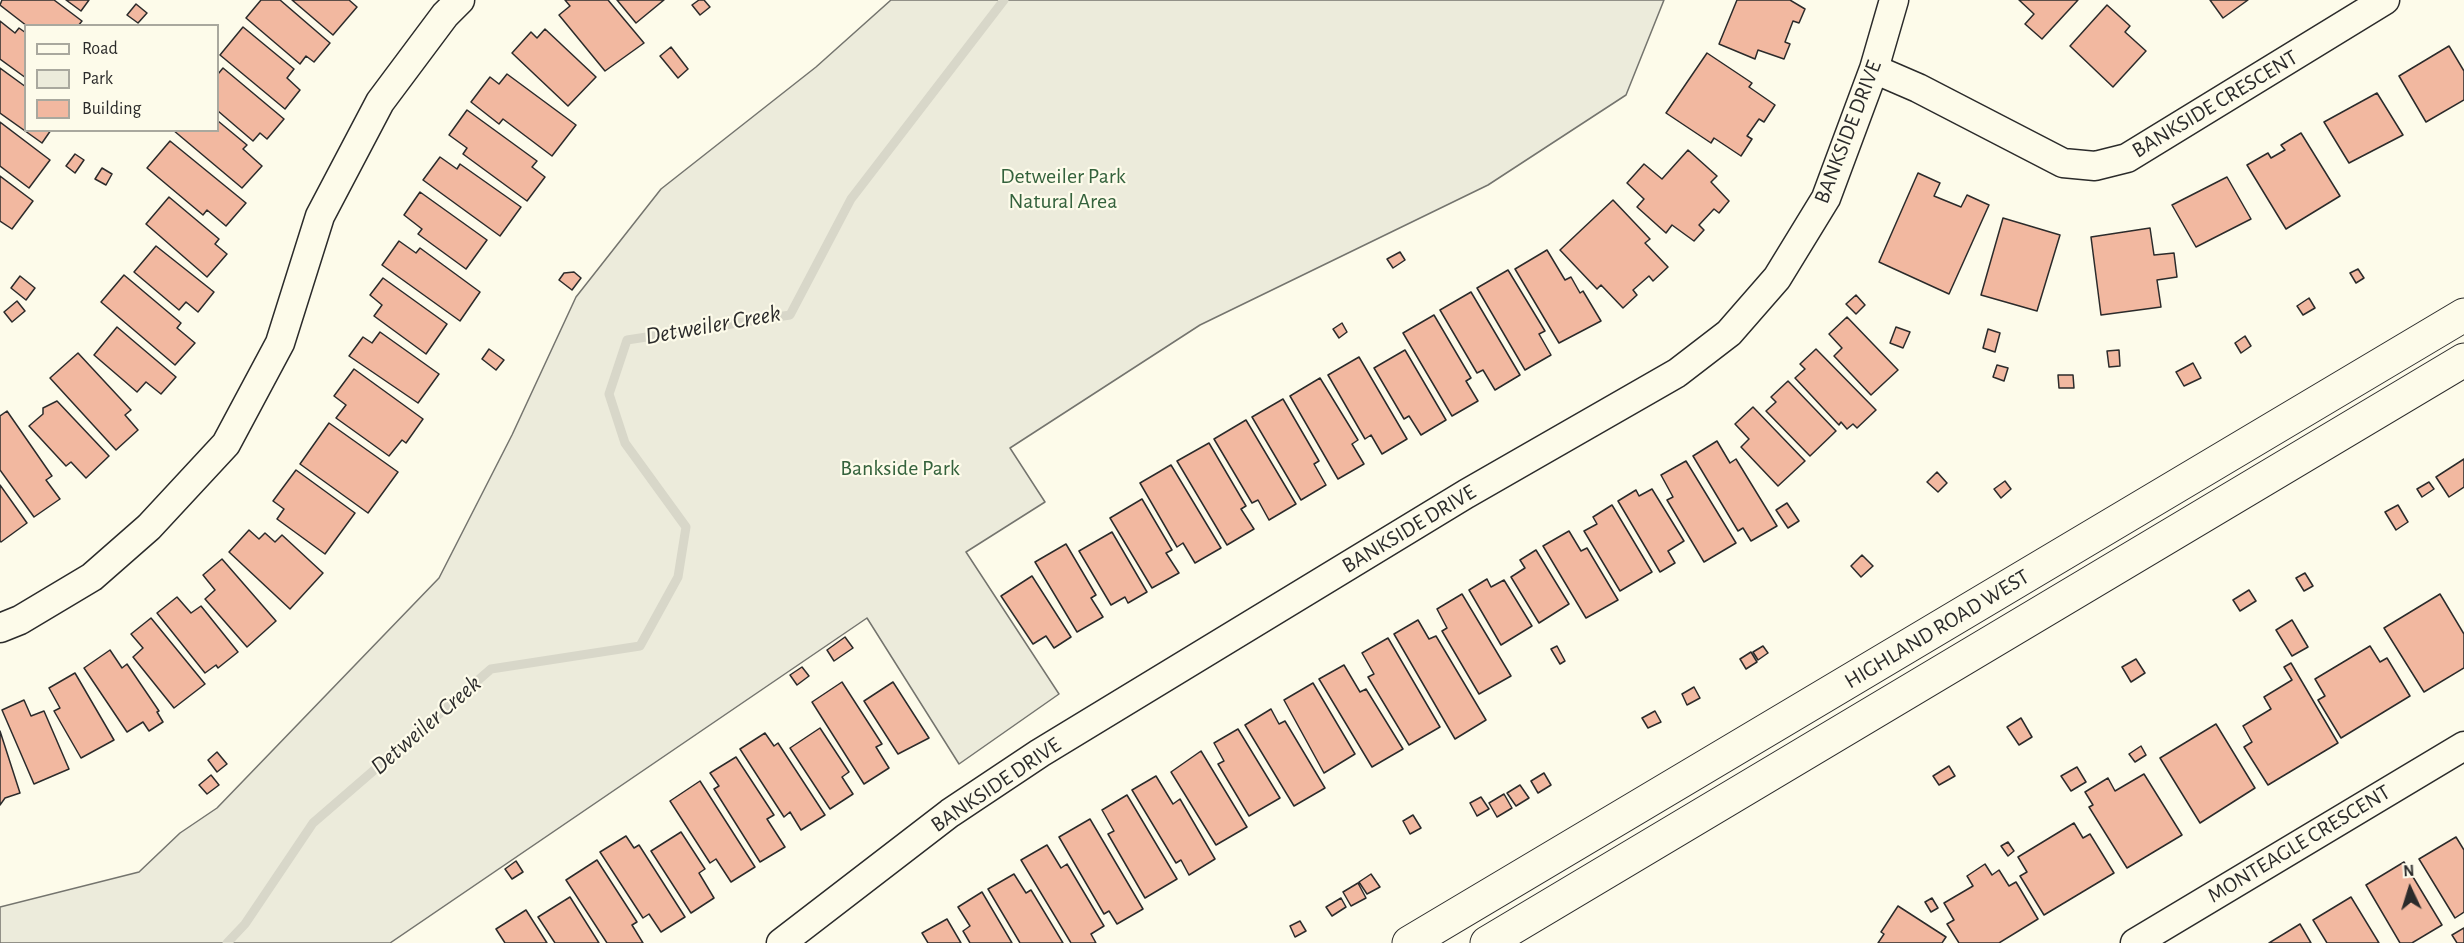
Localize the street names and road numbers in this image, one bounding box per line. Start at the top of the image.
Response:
street label: BANKSIDE CRESCENT [2127,44,2303,164]
street label: BANKSIDE DRIVE [1809,57,1887,207]
street label: BANKSIDE DRIVE [1337,479,1481,579]
street label: HIGHLAND ROAD WEST [1840,563,2034,695]
street label: BANKSIDE DRIVE [926,732,1066,838]
street label: MONTEAGLE CRESCENT [2203,779,2395,909]

